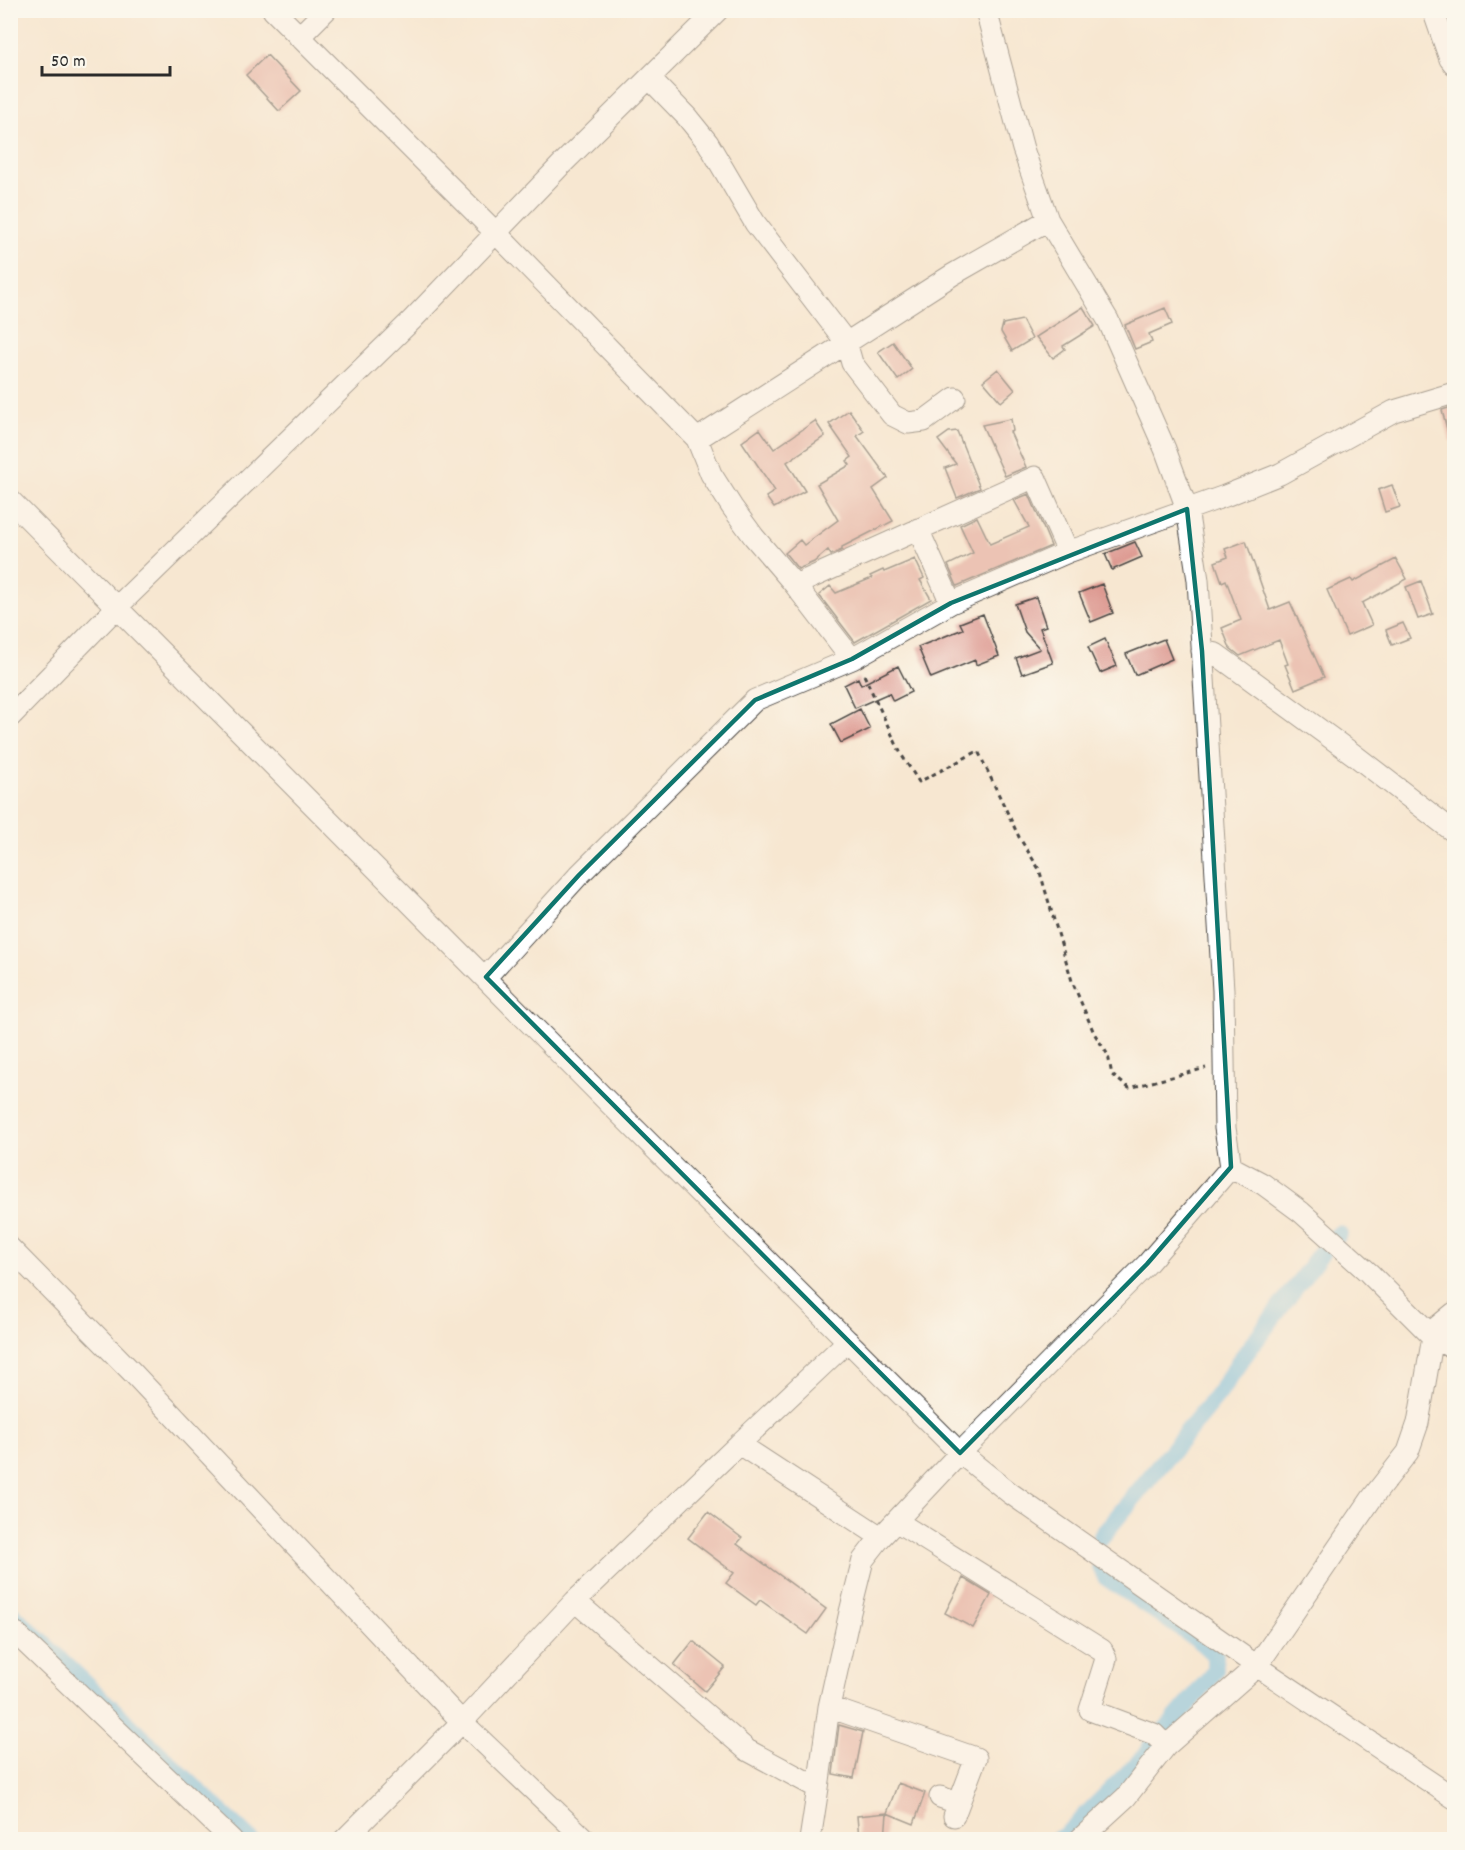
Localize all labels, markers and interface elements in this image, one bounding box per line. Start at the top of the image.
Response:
scale bar [42,39,170,77]
text: 50 m [51,50,86,75]

